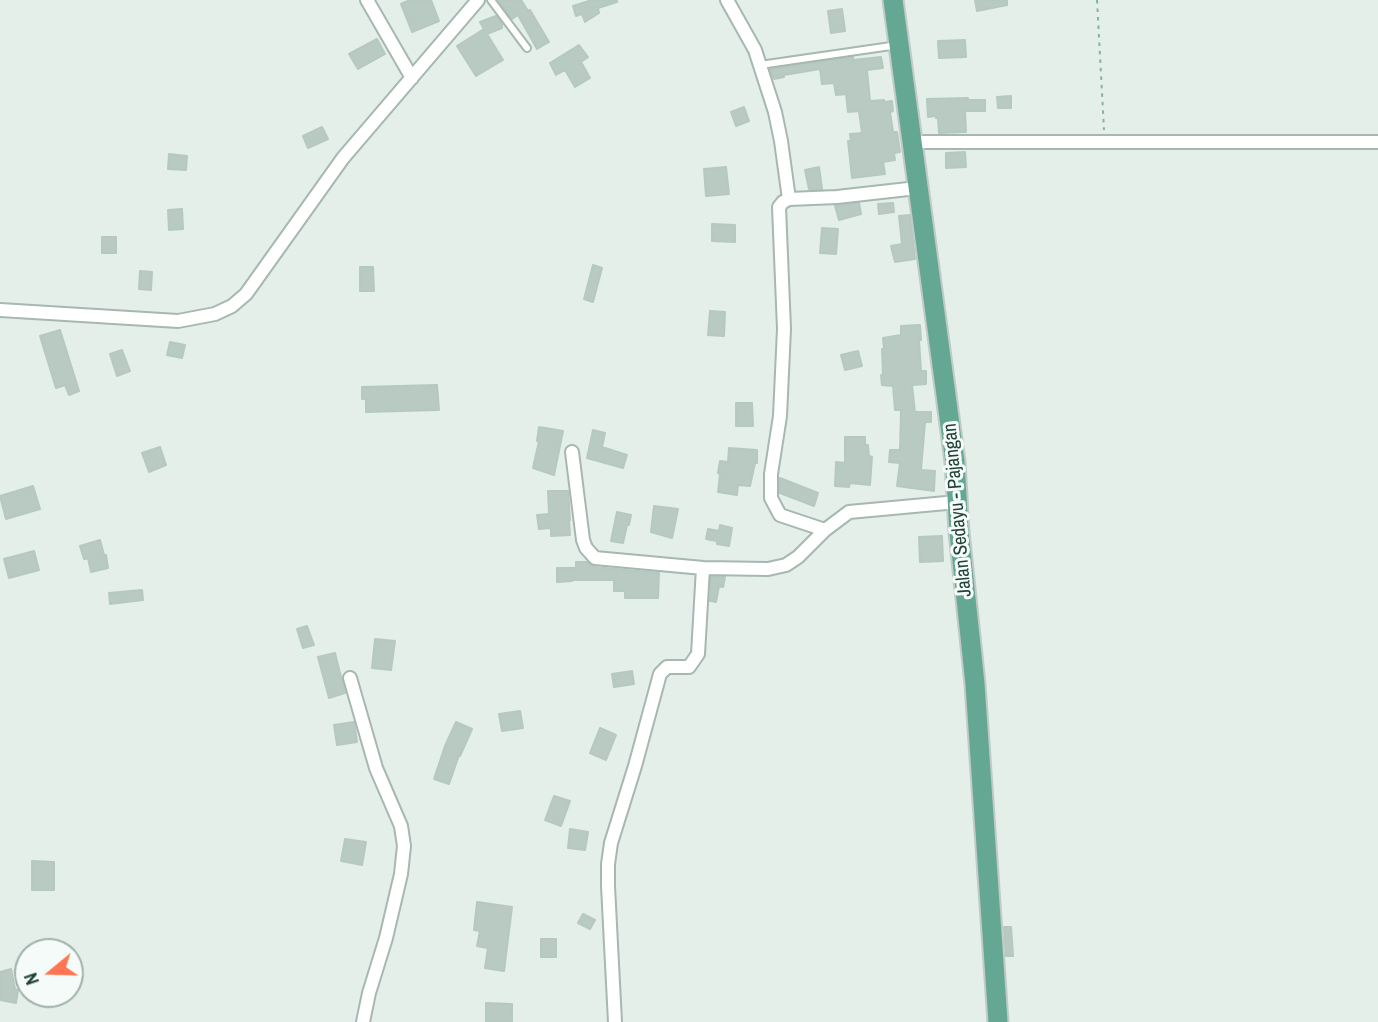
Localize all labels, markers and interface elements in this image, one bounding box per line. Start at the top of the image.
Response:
street label: Jalan Sedayu - Pajangan [939,422,977,598]
north arrow [14,938,84,1008]
text: N [17,970,45,989]

